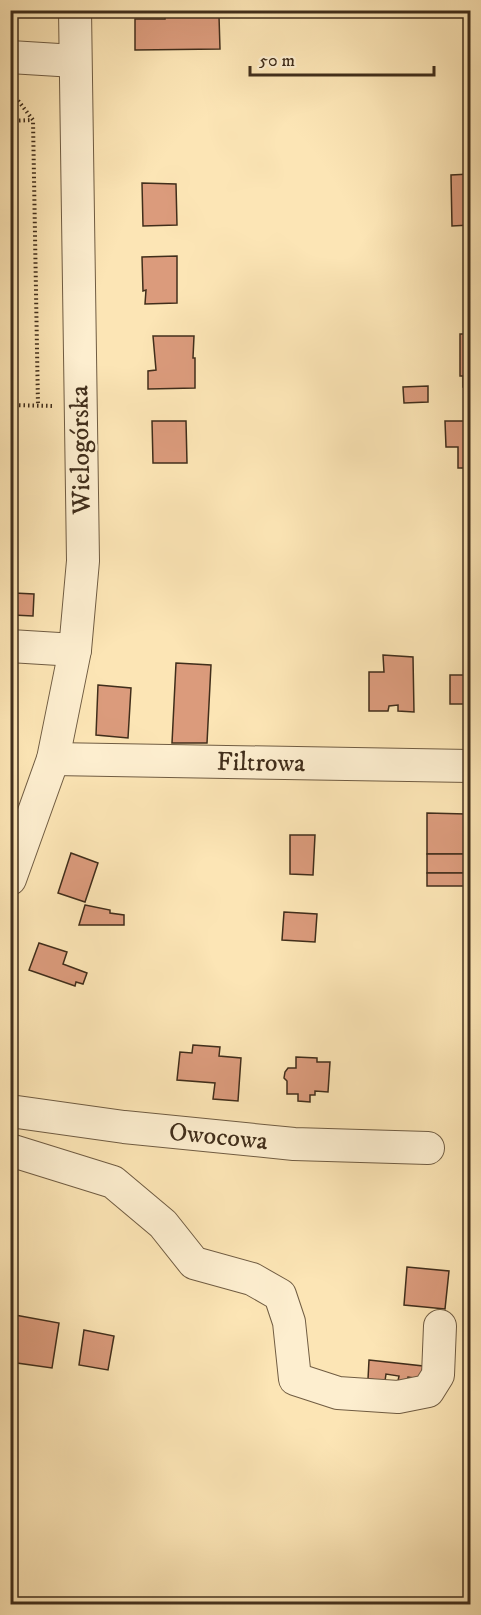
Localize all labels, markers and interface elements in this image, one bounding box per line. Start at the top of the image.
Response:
scale bar [250,39,434,77]
text: 50 m [259,50,295,72]
street label: Wielogórska [63,385,99,516]
street label: Filtrowa [216,745,306,780]
street label: Owocowa [167,1115,269,1158]

